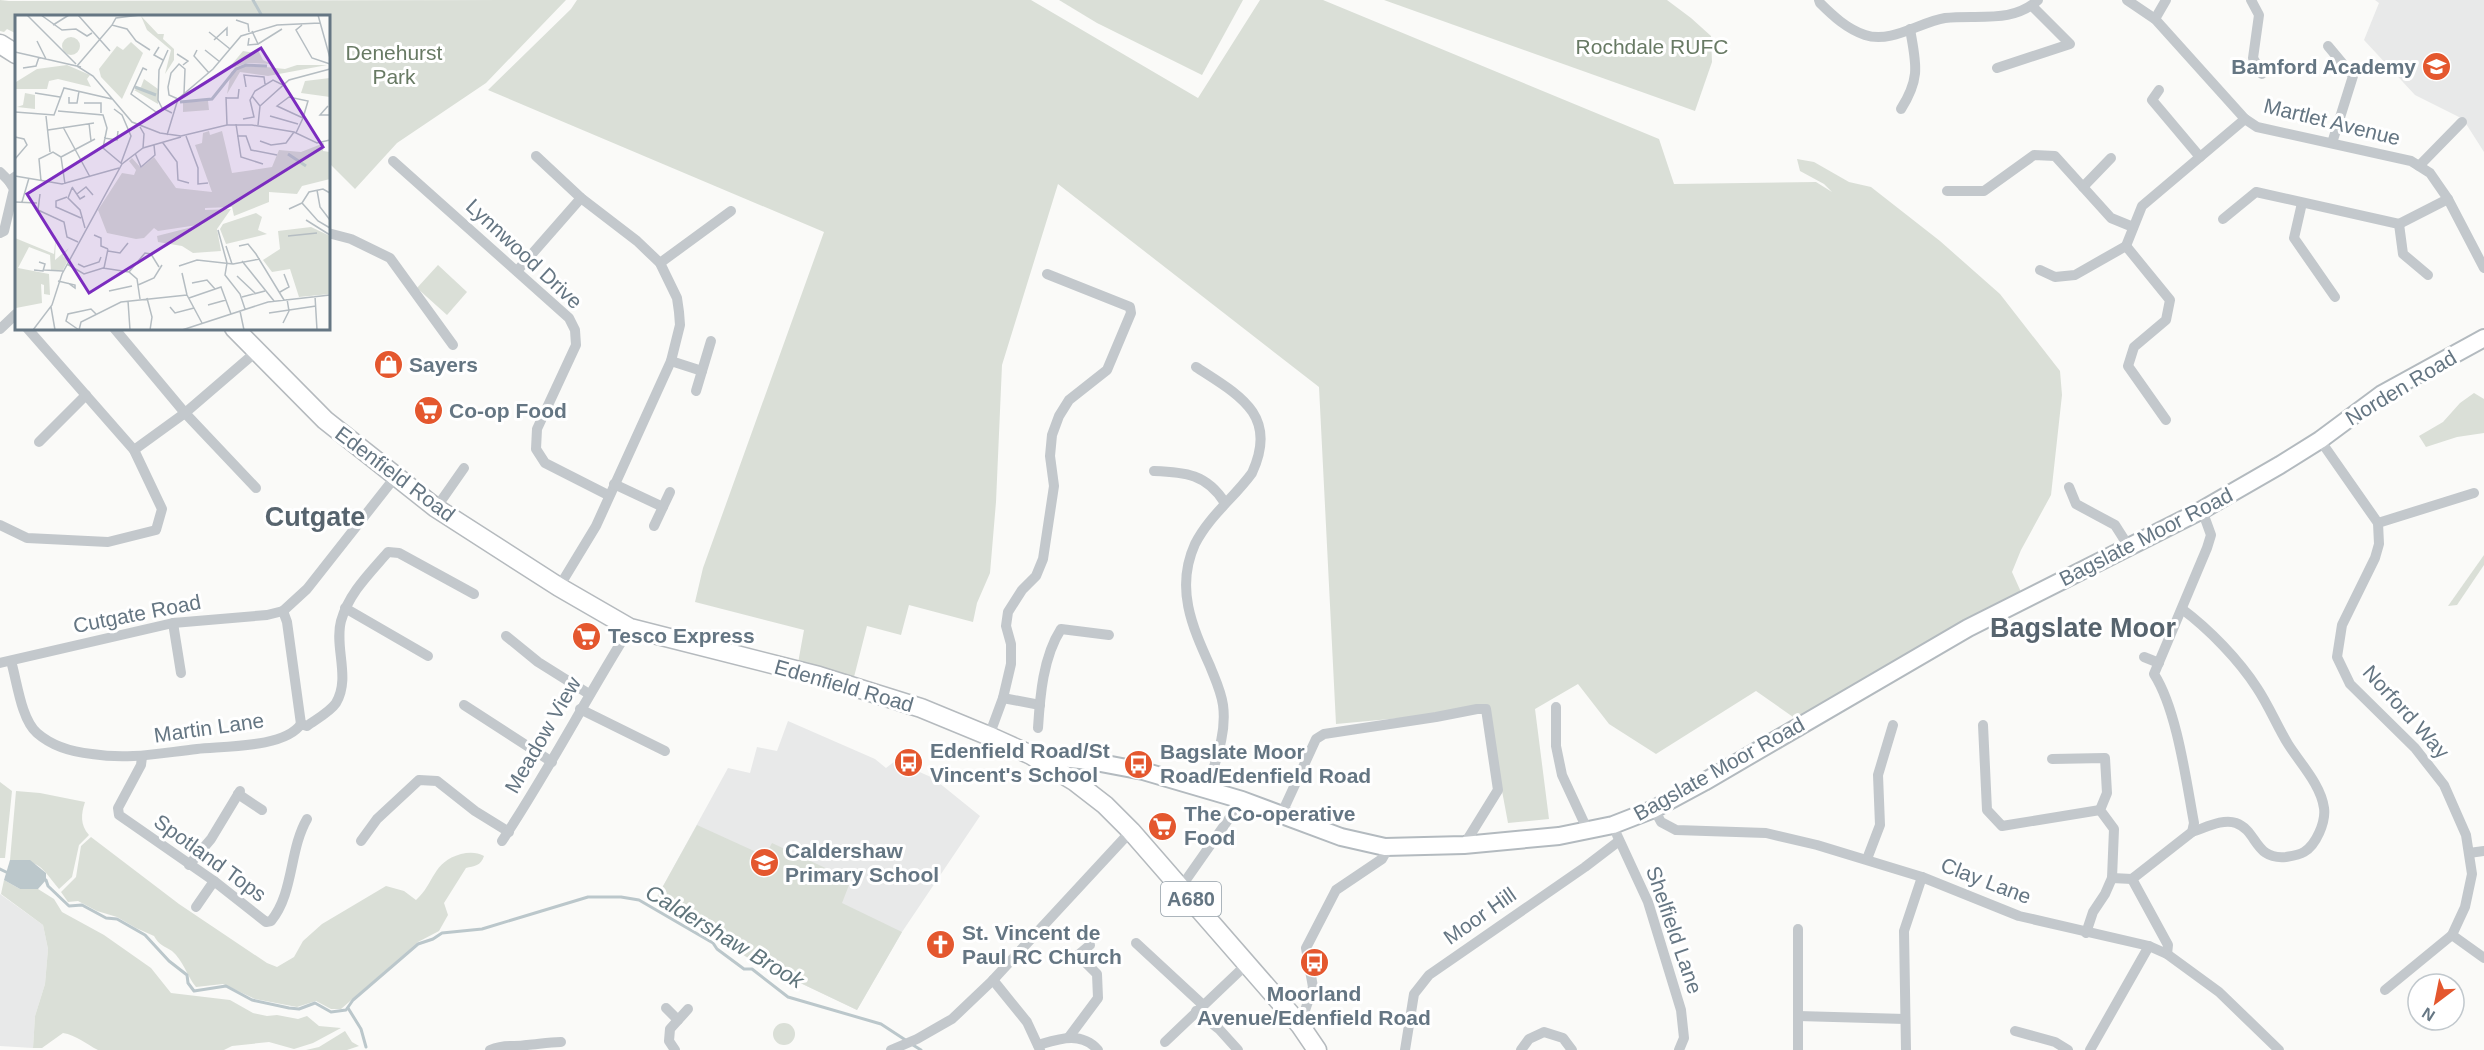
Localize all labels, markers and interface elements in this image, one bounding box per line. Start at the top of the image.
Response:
inset map [15,15,330,330]
park label: Rochdale RUFC [1576,35,1728,58]
park label: Denehurst Park [346,41,443,88]
school or university icon: Bamford Academy [2421,51,2453,83]
place label: Bamford Academy [2231,55,2416,78]
street label: Martlet Avenue [2262,93,2403,150]
street label: Lynnwood Drive [462,194,587,313]
street label: Norden Road [2341,346,2460,430]
shop icon: Sayers [372,349,404,381]
place label: Sayers [409,353,478,376]
supermarket icon: Co-op Food [412,395,444,427]
place label: Co-op Food [449,399,567,422]
street label: Edenfield Road [331,421,460,526]
street label: Bagslate Moor Road [2055,483,2236,590]
district label: Cutgate [265,502,365,532]
street label: Cutgate Road [71,590,203,637]
district label: Bagslate Moor [1990,613,2177,643]
supermarket icon: Tesco Express [571,620,603,652]
place label: Tesco Express [608,624,755,647]
street label: Edenfield Road [772,655,916,716]
street label: Norford Way [2359,660,2454,763]
street label: Meadow View [500,672,586,797]
street label: Martin Lane [152,708,265,747]
street label: Bagslate Moor Road [1629,712,1808,825]
place label: Edenfield Road/St Vincent's School [930,739,1110,786]
place label: Bagslate Moor Road/Edenfield Road [1160,740,1371,787]
bus stop icon: Edenfield Road/St Vincent's School [893,747,925,779]
bus stop icon: Bagslate Moor Road/Edenfield Road [1123,748,1155,780]
place label: The Co-operative Food [1184,802,1356,849]
street label: Spotland Tops [150,809,271,906]
supermarket icon: The Co-operative Food [1147,810,1179,842]
place label: Caldershaw Primary School [785,839,939,886]
school or university icon: Caldershaw Primary School [748,847,780,879]
street label: Clay Lane [1938,853,2034,908]
street label: Shelfield Lane [1642,863,1707,997]
water label: Caldershaw Brook [641,879,809,994]
road number: A680 [1161,882,1221,916]
street label: Moor Hill [1439,882,1520,949]
place label: St. Vincent de Paul RC Church [962,921,1122,968]
church icon: St. Vincent de Paul RC Church [925,929,957,961]
bus stop icon: Moorland Avenue/Edenfield Road [1298,947,1330,979]
north arrow [2406,972,2466,1032]
place label: Moorland Avenue/Edenfield Road [1197,982,1431,1029]
text: N [2419,1004,2438,1025]

